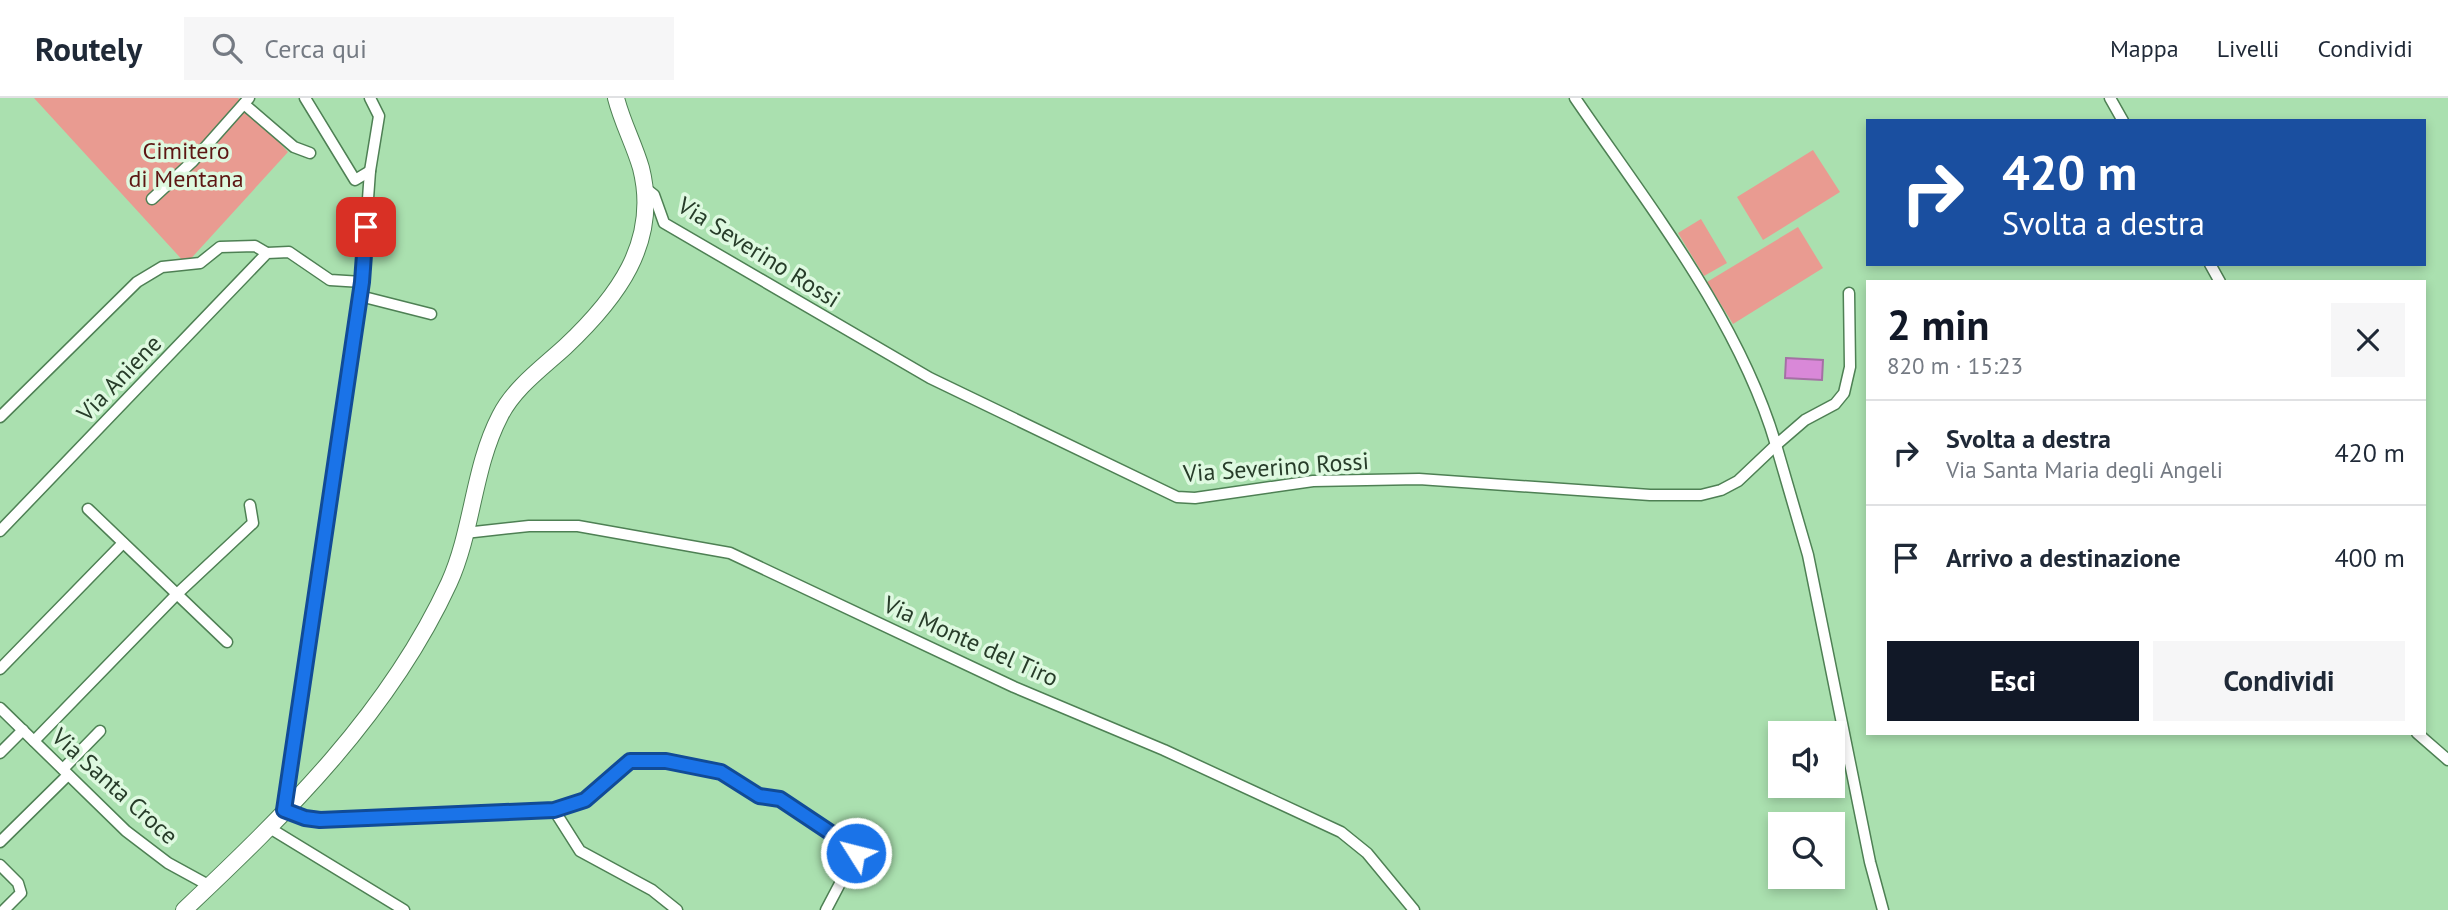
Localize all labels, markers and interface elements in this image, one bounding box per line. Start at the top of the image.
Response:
search box [184,17,674,80]
text: Routely [35,27,142,70]
icon: search [208,29,246,67]
text: Cerca qui [264,32,367,65]
text: Mappa [2110,33,2179,64]
text: Livelli [2217,33,2279,64]
text: Condividi [2317,33,2413,64]
park label: Cimitero di Mentana [128,135,244,194]
text: 420 m [2002,140,2137,204]
icon: right [1887,147,1978,238]
street label: Via Severino Rossi [671,189,846,314]
pin [336,197,396,257]
text: Svolta a destra [2002,202,2205,244]
icon: arrive [347,208,385,246]
text: 2 min [1887,297,1989,352]
button: close [2331,303,2405,377]
street label: Via Aniene [69,328,168,429]
text: 820 m · 15:23 [1887,351,2023,380]
text: Svolta a destra [1946,422,2111,455]
icon: right [1887,434,1925,472]
text: 420 m [2334,436,2405,469]
street label: Via Severino Rossi [1181,445,1370,489]
text: Via Santa Maria degli Angeli [1946,455,2223,484]
icon: arrive [1887,539,1925,577]
text: Arrivo a destinazione [1946,541,2181,574]
text: 400 m [2334,541,2405,574]
street label: Via Monte del Tiro [878,588,1063,693]
button: Esci [1887,641,2139,721]
button: Condividi [2153,641,2405,721]
street label: Via Santa Croce [45,720,185,851]
map controls [1768,721,1845,889]
button: sound [1768,721,1845,798]
button: search [1768,812,1845,889]
position arrow [819,816,893,890]

